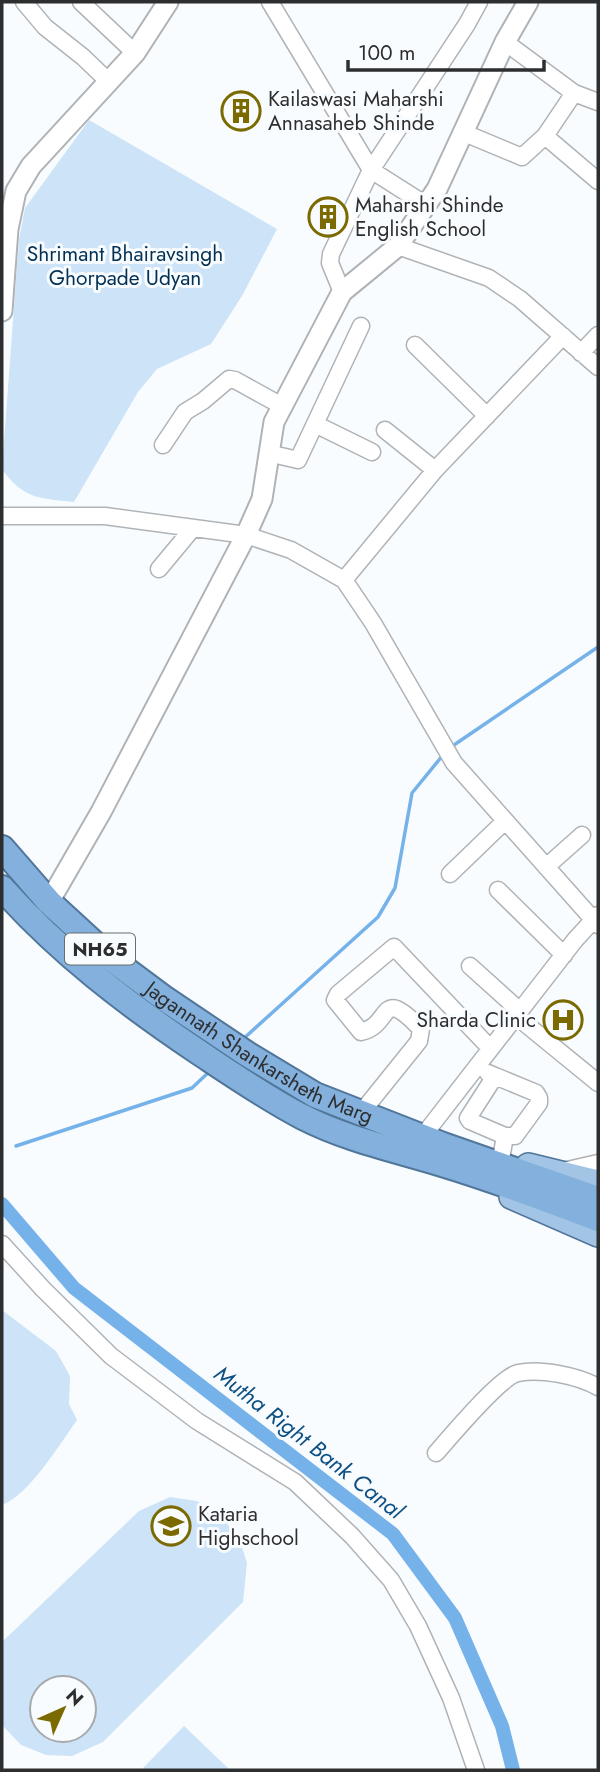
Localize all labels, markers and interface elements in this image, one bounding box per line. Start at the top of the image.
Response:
scale bar [348,28,544,72]
text: 100 m [358,38,415,68]
place label: Kailaswasi Maharshi Annasaheb Shinde [268,84,444,138]
building icon: Kailaswasi Maharshi Annasaheb Shinde [220,90,262,132]
place label: Maharshi Shinde English School [355,190,504,244]
building icon: Maharshi Shinde English School [307,196,349,238]
park label: Shrimant Bhairavsingh Ghorpade Udyan [27,239,223,293]
road number: NH65 [65,934,135,965]
street label: Jagannath Shankarsheth Marg [136,972,378,1131]
hospital icon: Sharda Clinic [542,999,584,1041]
place label: Sharda Clinic [417,1005,536,1035]
water label: Mutha Right Bank Canal [207,1357,412,1528]
place label: Kataria Highschool [198,1499,299,1553]
school or university icon: Kataria Highschool [150,1505,192,1547]
north arrow [28,1674,98,1744]
text: N [60,1682,90,1712]

